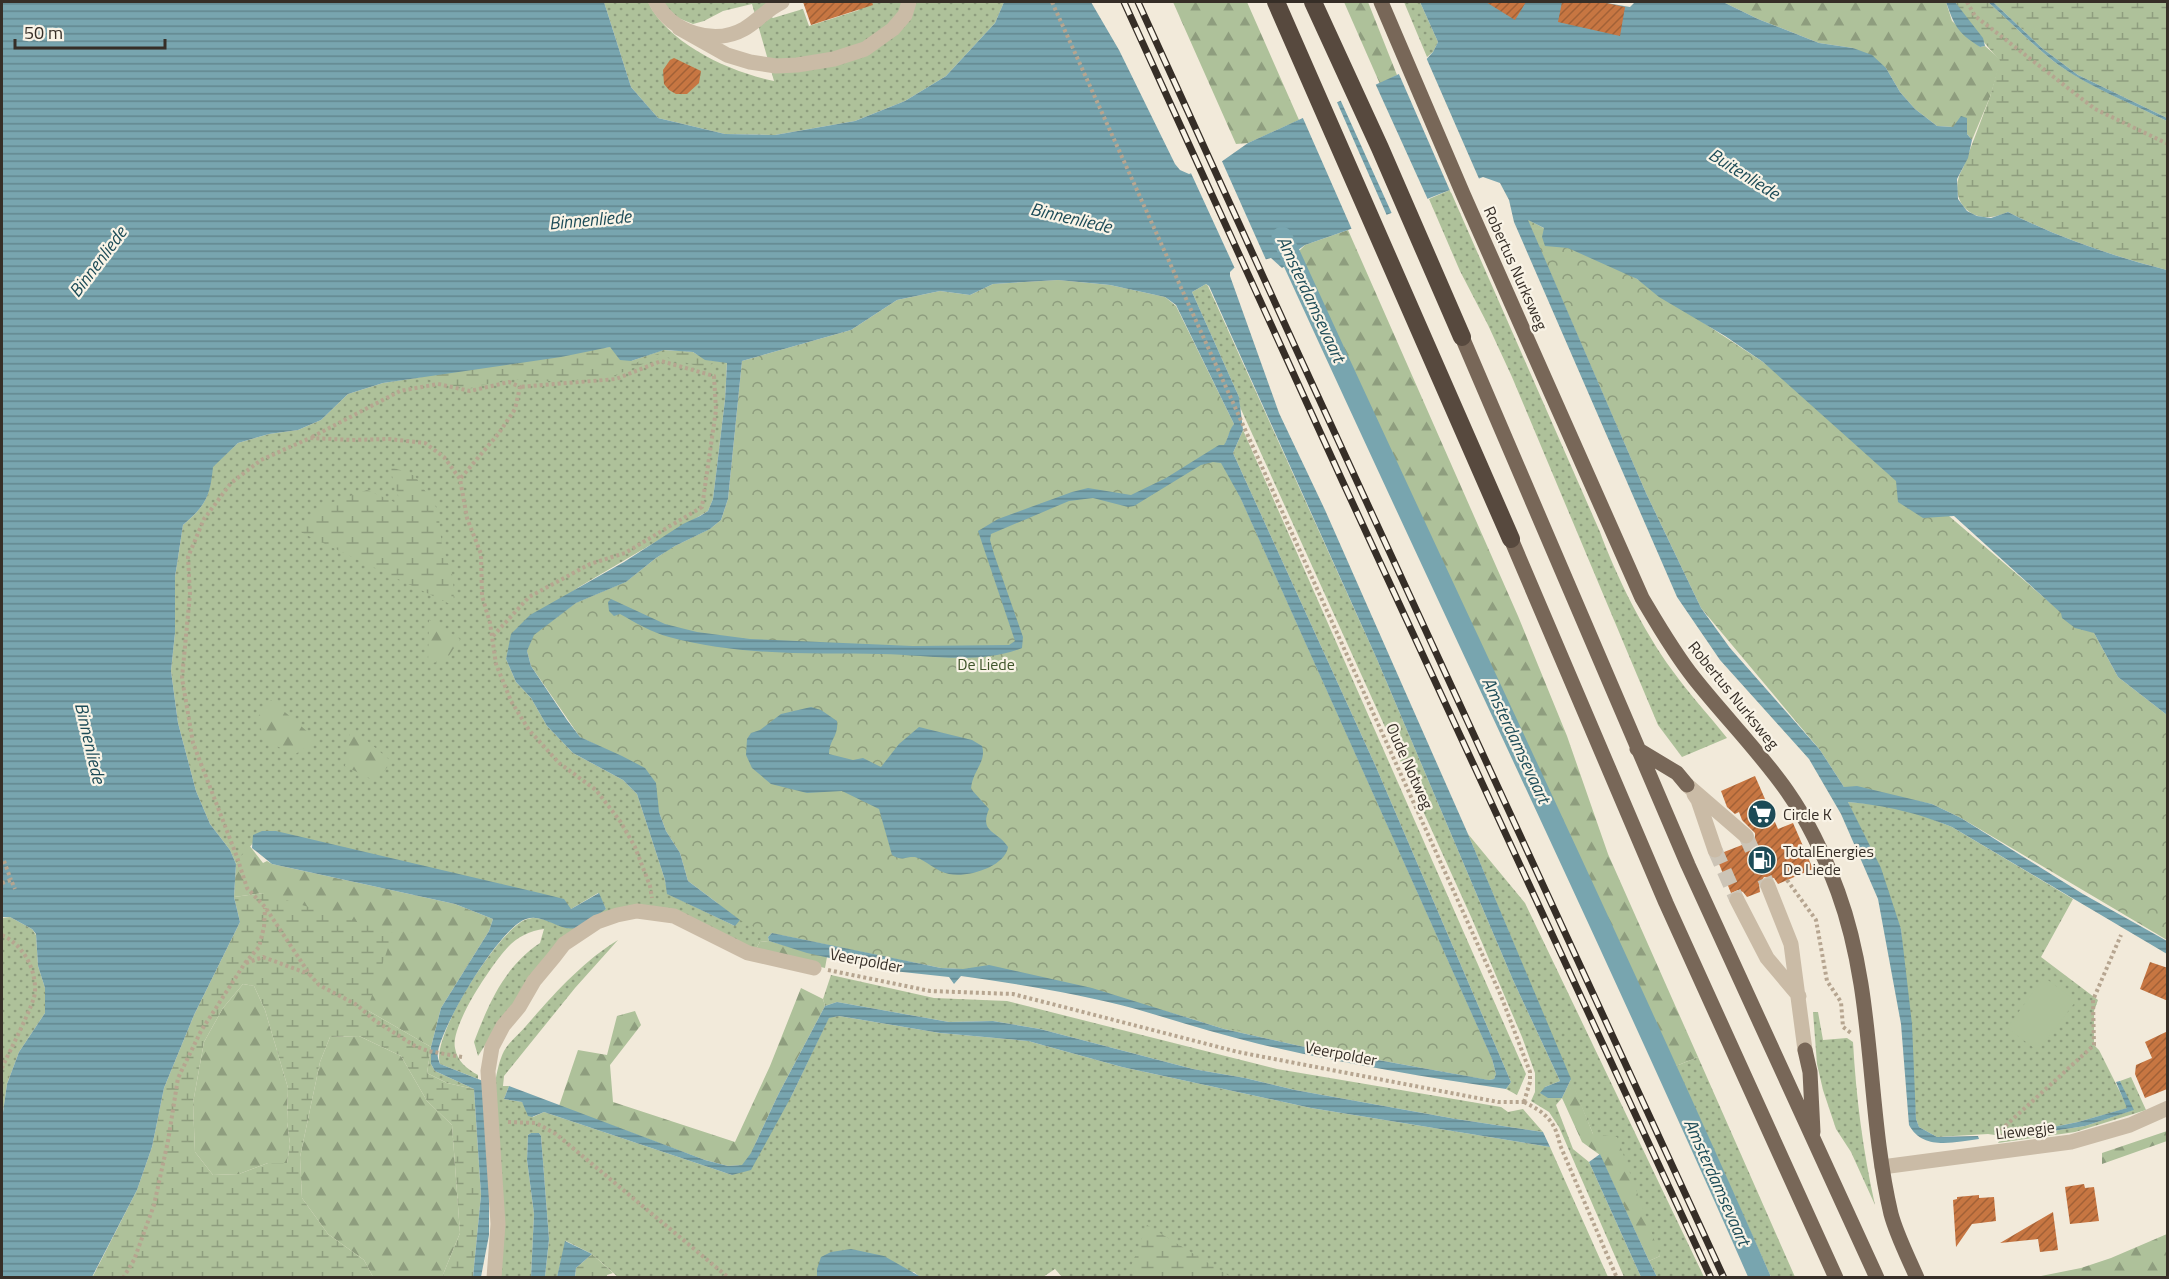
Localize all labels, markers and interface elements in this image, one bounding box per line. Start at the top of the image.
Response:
scale bar [15,12,165,50]
text: 50 m [24,19,63,46]
water label: Buitenliede [1703,141,1786,207]
water label: Binnenliede [1028,195,1116,240]
water label: Binnenliede [548,202,634,237]
street label: Robertus Nurksweg [1478,202,1554,334]
water label: Binnenliede [62,219,134,303]
water label: Amsterdamsevaart [1270,231,1353,368]
street label: Robertus Nurksweg [1683,636,1785,754]
park label: De Liede [957,652,1015,676]
water label: Amsterdamsevaart [1475,672,1558,809]
water label: Binnenliede [68,700,113,788]
street label: Oude Notweg [1380,719,1440,813]
supermarket icon: Circle K [1746,798,1778,830]
place label: Circle K [1783,802,1832,826]
place label: TotalEnergies De Liede [1783,839,1874,881]
fuel station icon: TotalEnergies De Liede [1746,844,1778,876]
street label: Veerpolder [828,941,905,979]
street label: Veerpolder [1303,1034,1380,1072]
water label: Amsterdamsevaart [1677,1114,1758,1252]
street label: Liewegje [1994,1114,2056,1146]

